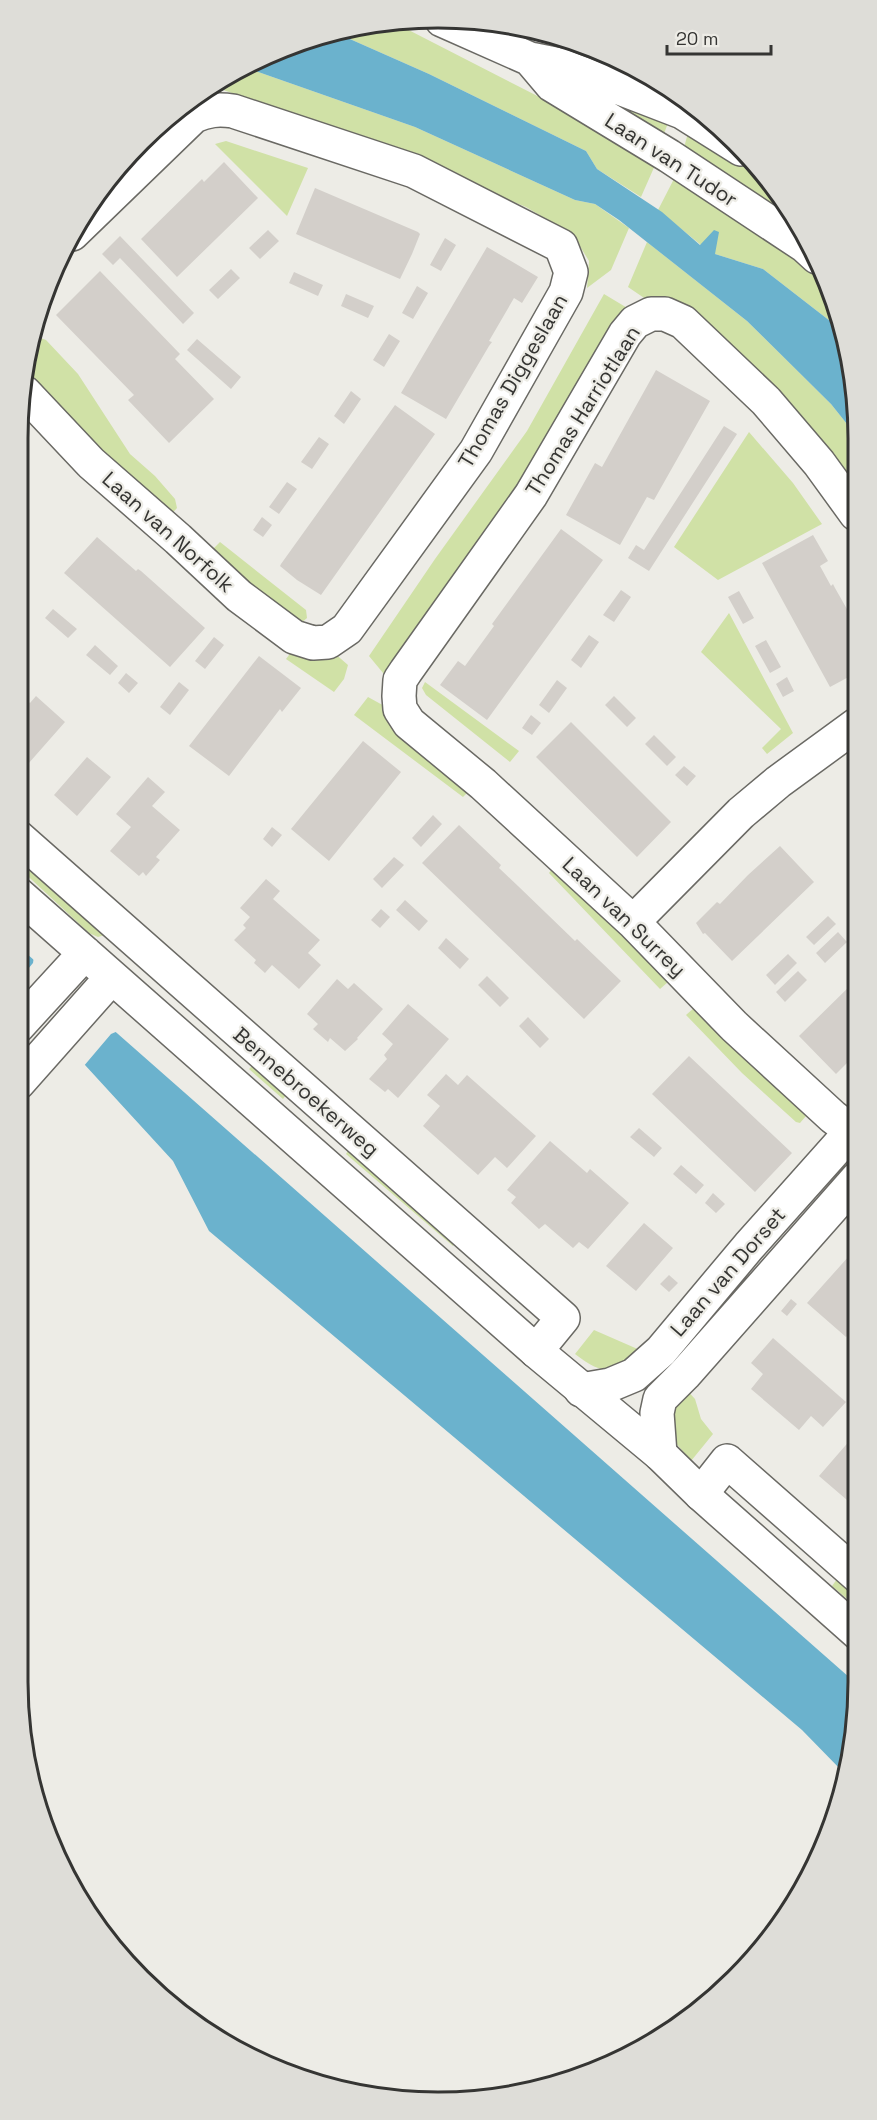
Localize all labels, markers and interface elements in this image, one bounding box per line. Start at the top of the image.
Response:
scale bar [667,18,770,56]
text: 20 m [676,27,719,50]
street label: Laan van Tudor [600,107,743,213]
street label: Thomas Diggeslaan [452,289,573,473]
street label: Thomas Harriotlaan [519,320,646,501]
street label: Laan van Norfolk [97,465,240,598]
street label: Laan van Surrey [557,851,692,983]
street label: Bennebroekerweg [228,1021,385,1162]
street label: Laan van Dorset [664,1201,791,1342]

